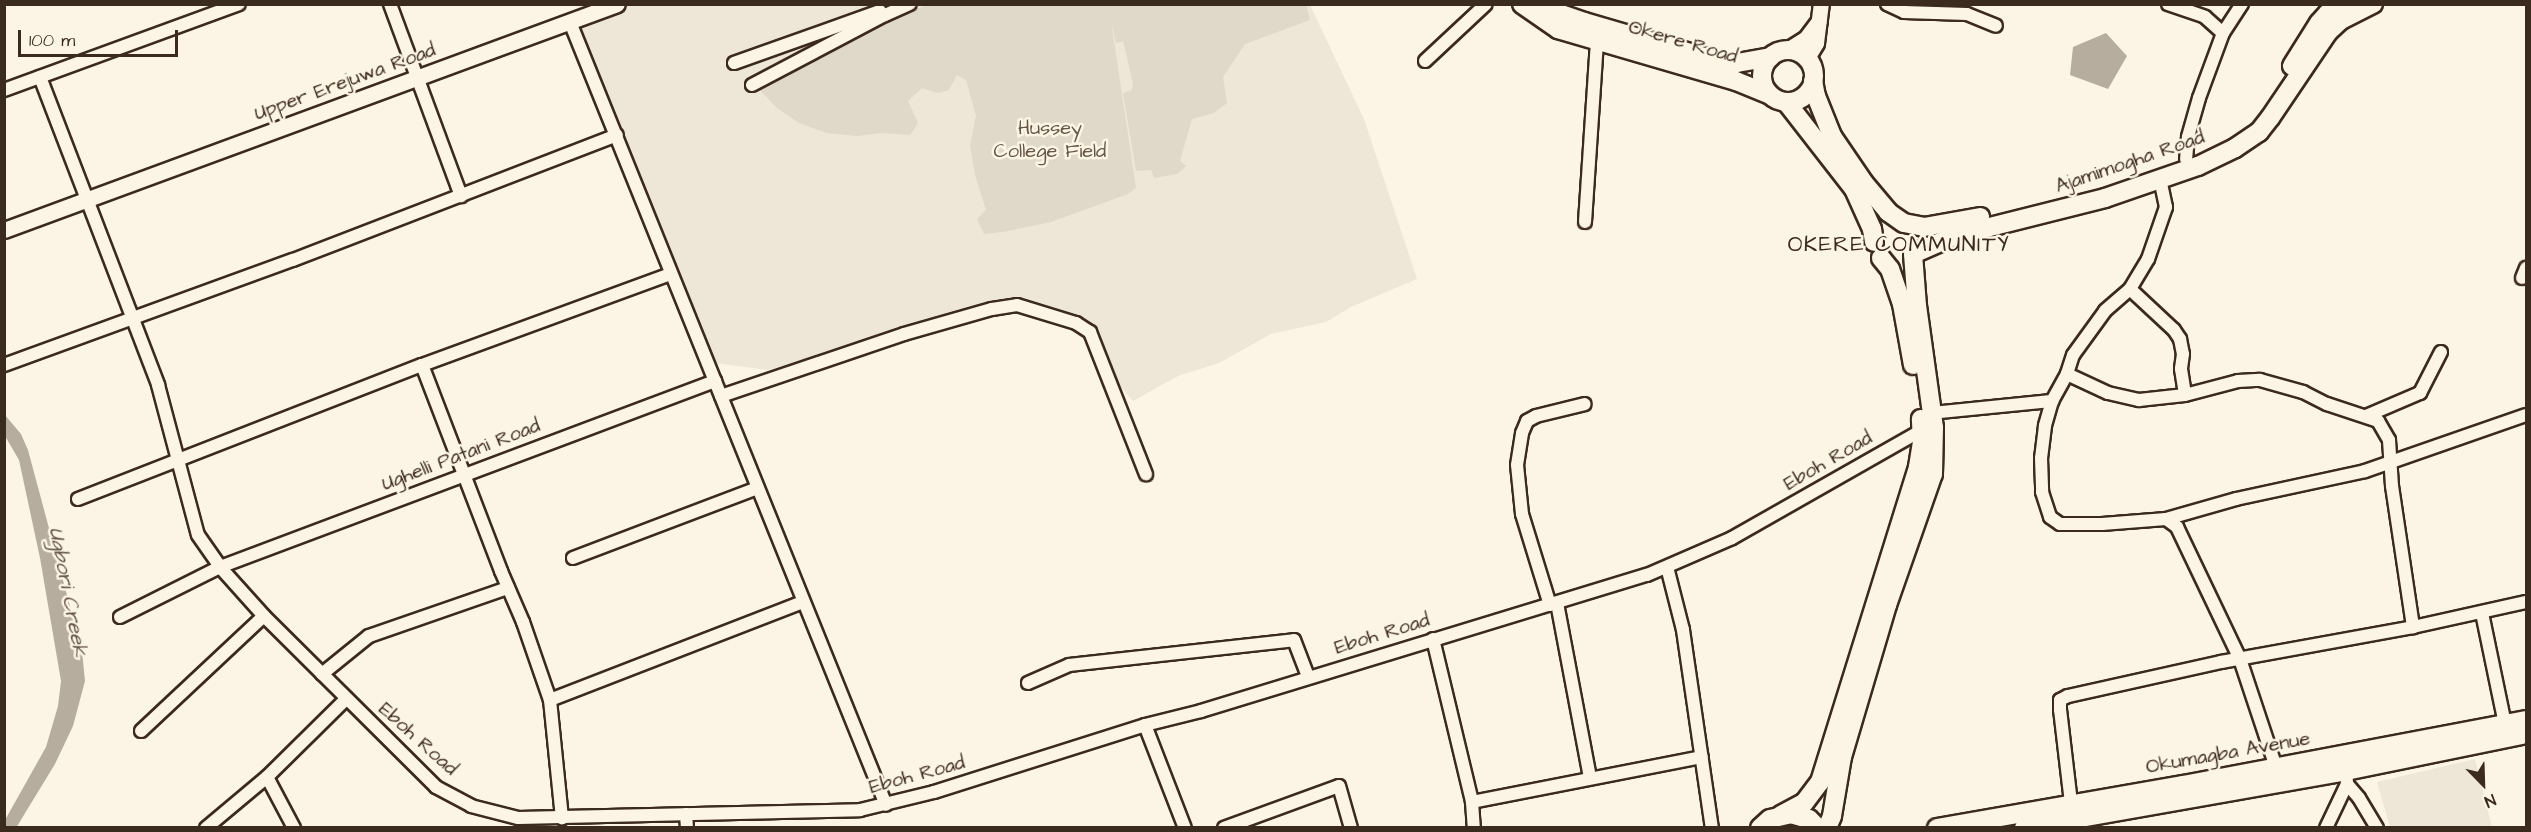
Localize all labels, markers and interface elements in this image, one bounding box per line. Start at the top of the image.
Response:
street label: Okere Road [1626,15,1740,69]
scale bar [21,18,182,56]
text: 100 m [29,28,75,53]
street label: Upper Erejuwa Road [251,38,439,126]
park label: Hussey College Field [994,117,1106,164]
street label: Ajamimogha Road [2052,125,2208,199]
district label: OKERE COMMUNITY [1788,232,2010,258]
street label: Ughelli Patani Road [378,414,544,496]
street label: Eboh Road [1779,426,1877,496]
water label: Ugbori Creek [43,525,93,659]
street label: Eboh Road [1332,608,1432,660]
street label: Eboh Road [373,697,463,781]
street label: Okumagba Avenue [2144,727,2312,779]
street label: Eboh Road [866,751,968,799]
north arrow [2453,754,2513,814]
text: N [2481,788,2499,813]

